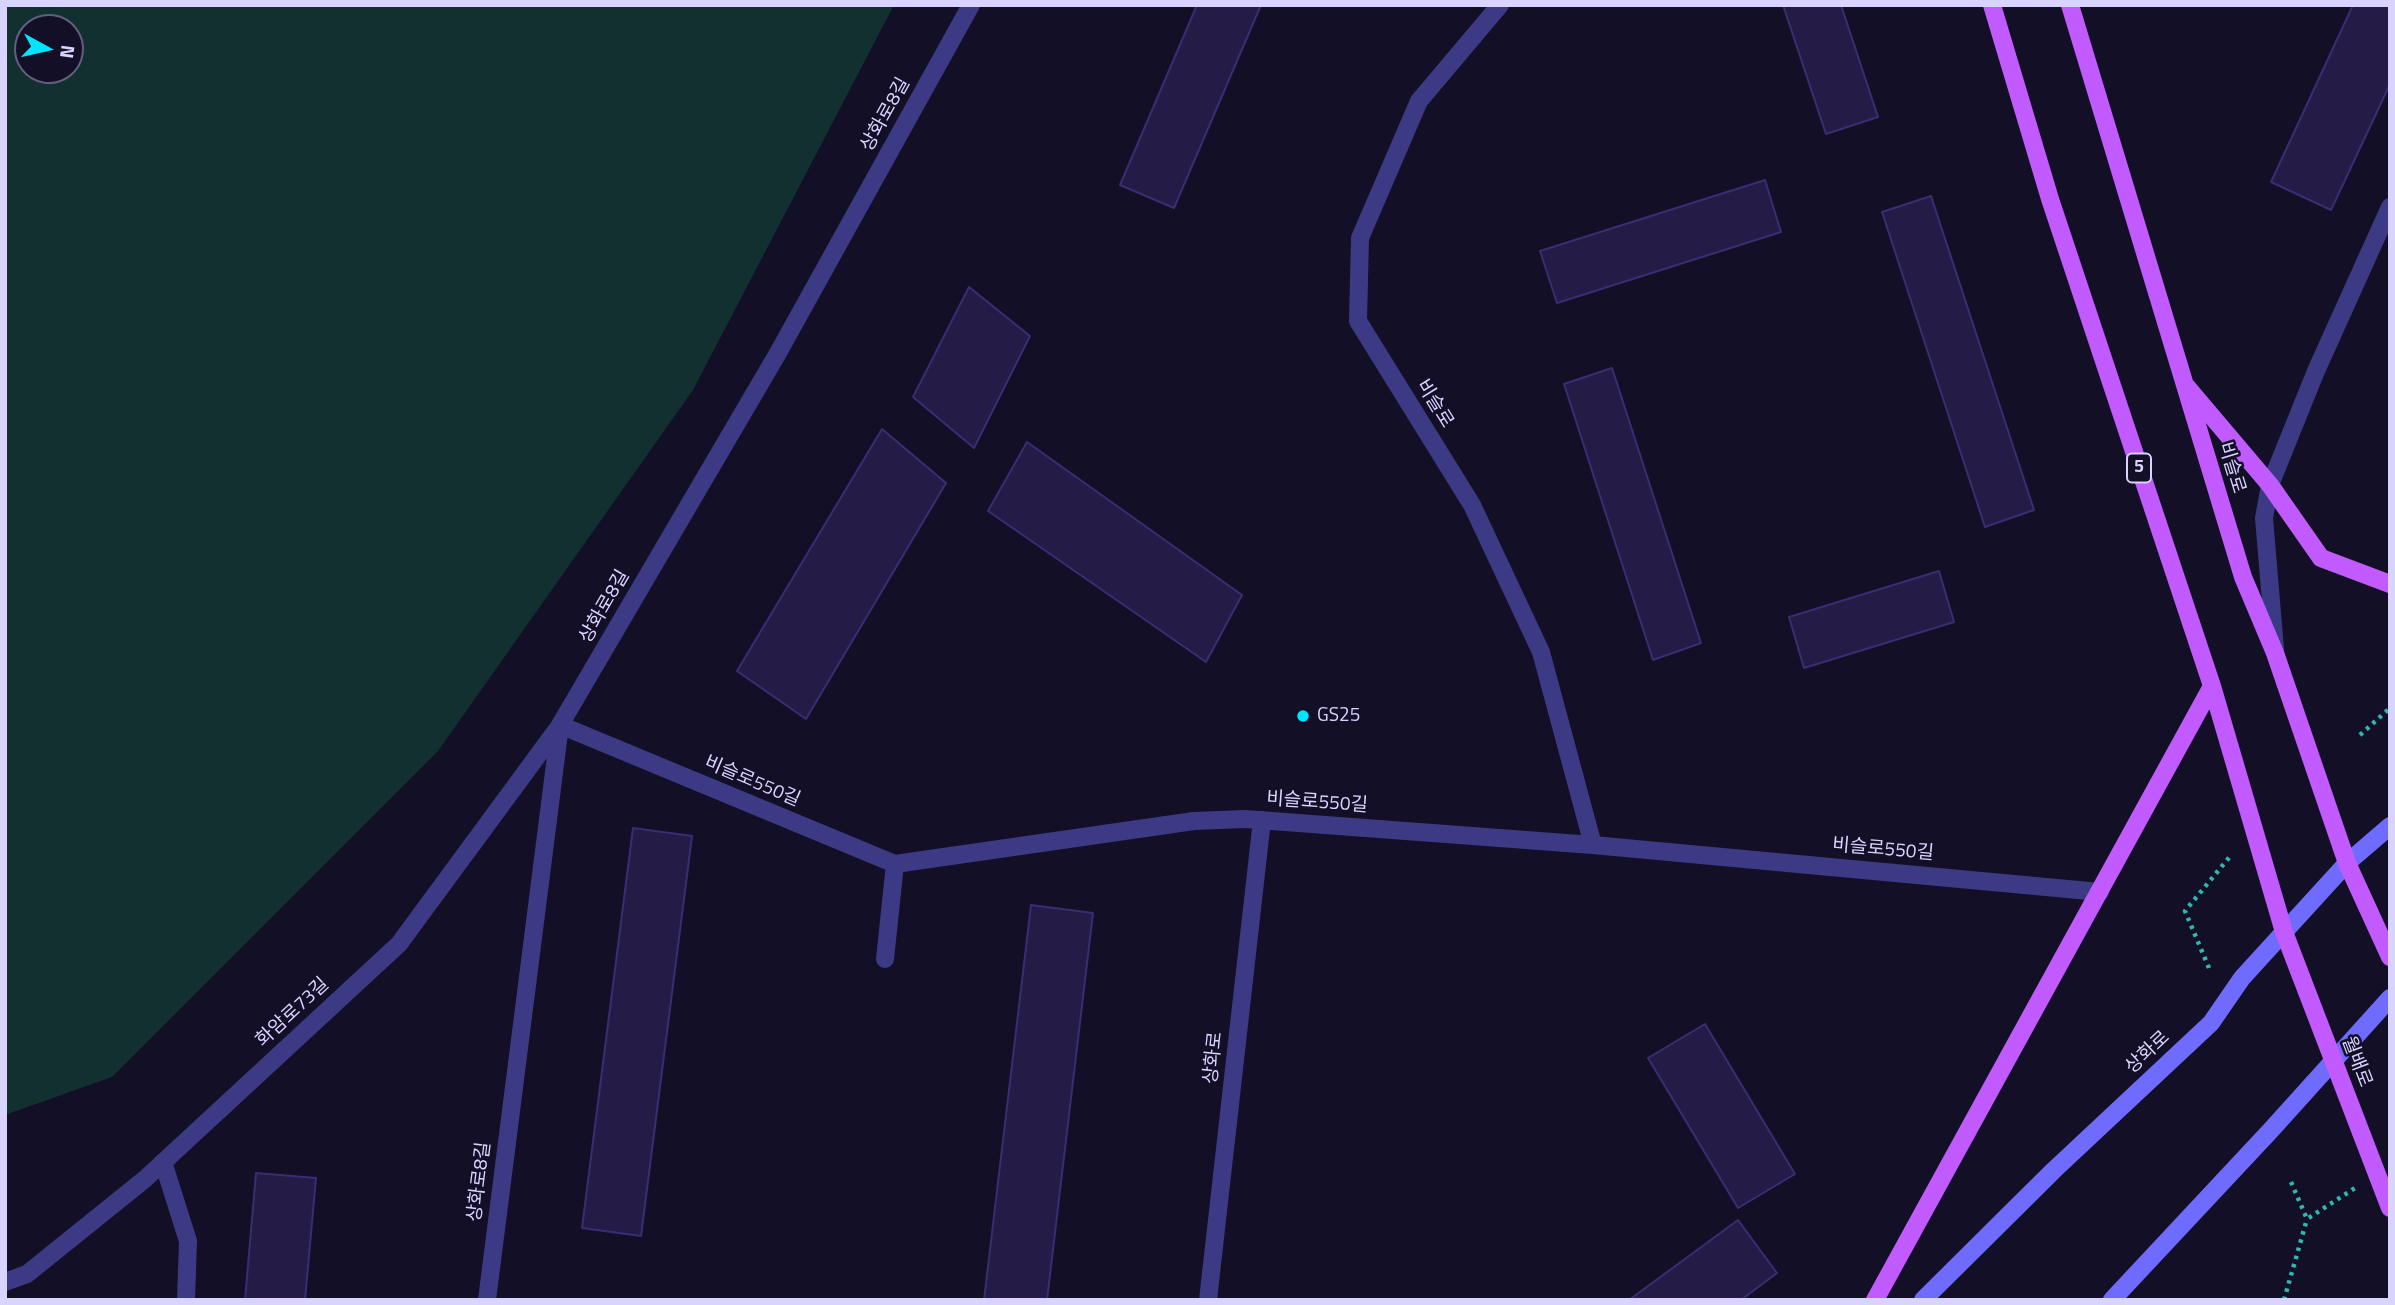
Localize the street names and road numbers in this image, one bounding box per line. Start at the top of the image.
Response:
street label: 상화로8길 [857,74,915,156]
street label: 비슬로 [1410,376,1458,432]
street label: 비슬로 [2212,440,2250,496]
road number: 5 [2127,454,2151,482]
street label: 상화로8길 [575,566,635,648]
street label: 비슬로550길 [701,752,803,812]
street label: 비슬로550길 [1265,788,1369,818]
street label: 비슬로550길 [1831,834,1935,866]
street label: 화암로73길 [252,974,334,1052]
street label: 상화로 [2121,1027,2175,1079]
street label: 상화로 [1200,1031,1228,1085]
street label: 월배로 [2336,1033,2376,1091]
street label: 상화로8길 [464,1141,496,1223]

